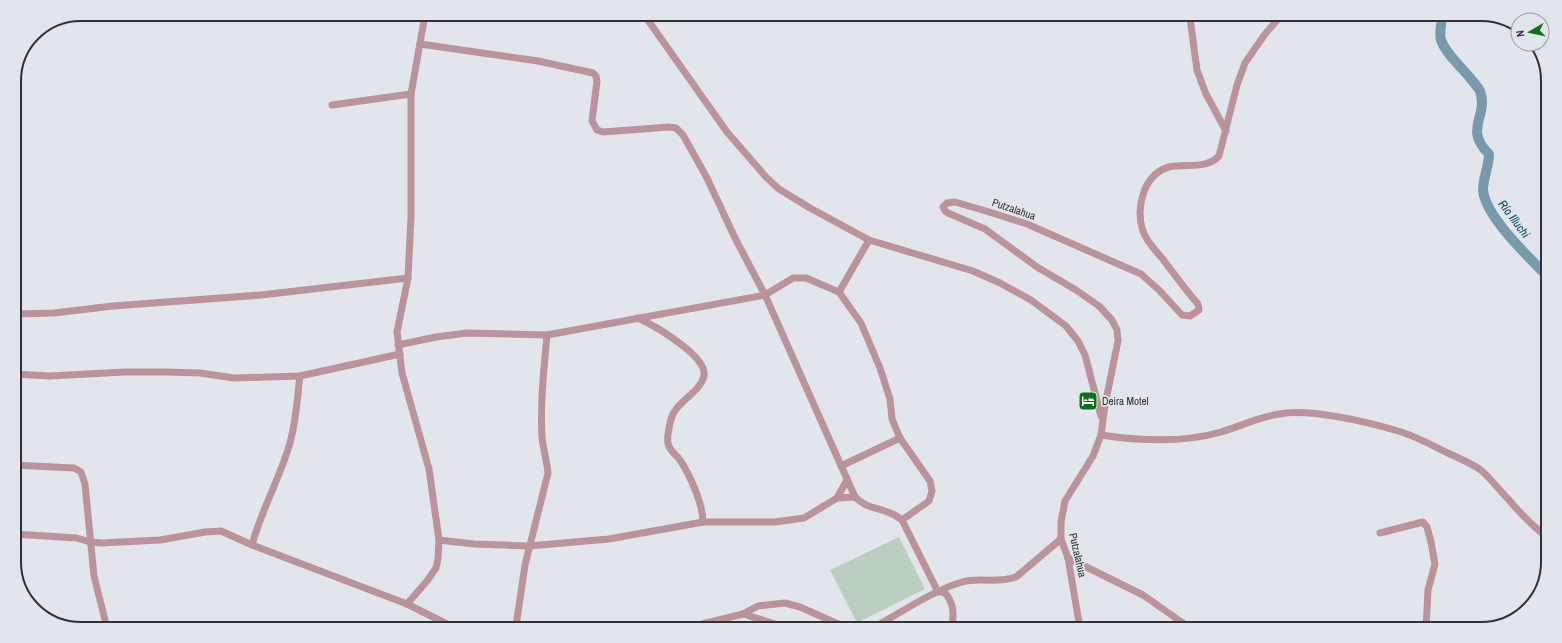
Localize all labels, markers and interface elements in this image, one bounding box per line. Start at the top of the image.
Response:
north arrow [1510,12,1550,52]
text: N [1513,29,1528,38]
street label: Putzalahua [990,195,1038,223]
water label: Río Illuchi [1494,197,1534,241]
hotel icon: Deira Motel [1077,390,1099,412]
place label: Deira Motel [1102,394,1149,408]
street label: Putzalahua [1066,531,1090,579]

